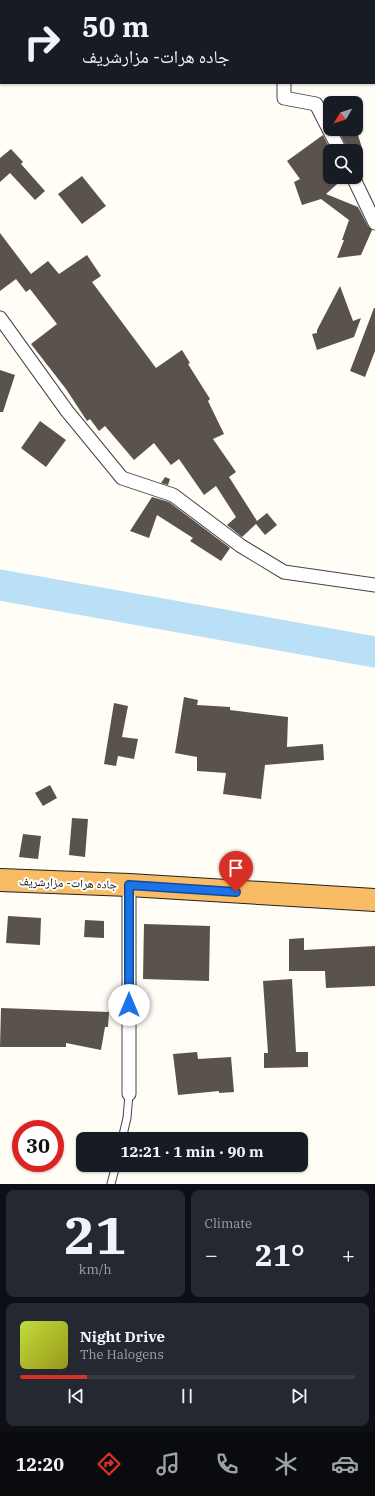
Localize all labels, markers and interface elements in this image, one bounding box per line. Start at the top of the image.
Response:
text: 50 m [82,8,149,45]
icon: right [16,16,68,68]
text: جاده هرات- مزارشریف [82,45,230,68]
north arrow [323,96,363,136]
map controls [323,96,363,184]
button: search [323,144,363,184]
pin [219,851,253,892]
icon: arrive [225,857,247,879]
street label: جاده هرات- مزارشریف [19,873,118,892]
position arrow [108,984,150,1026]
speed limit sign: 30 [12,1120,64,1172]
text: 12:21 · 1 min · 90 m [120,1142,264,1161]
text: 21 [64,1201,126,1268]
text: Climate [205,1215,252,1232]
text: 21° [255,1235,305,1274]
text: − [205,1240,218,1269]
text: + [342,1240,355,1269]
text: km/h [79,1261,112,1278]
text: Night Drive [80,1327,165,1346]
text: The Halogens [80,1346,164,1363]
icon: previous [65,1385,87,1407]
icon: pause [176,1385,198,1407]
icon: next [288,1385,310,1407]
icon: directions [95,1450,123,1478]
icon: music [154,1450,182,1478]
icon: phone [213,1450,241,1478]
icon: climate [272,1450,300,1478]
icon: car [331,1450,359,1478]
text: 12:20 [16,1453,64,1476]

